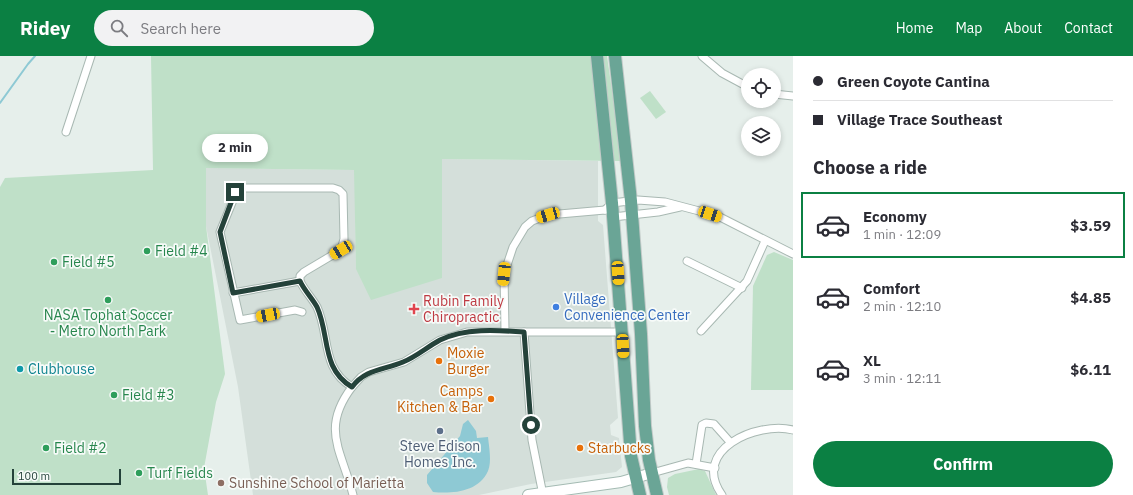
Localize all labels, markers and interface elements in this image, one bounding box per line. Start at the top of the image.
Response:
search box [94,10,374,46]
text: Ridey [20,16,70,40]
icon: search [108,17,130,39]
text: Search here [140,19,221,38]
text: Home [896,19,933,37]
text: Map [955,19,982,37]
text: About [1004,19,1042,37]
text: Contact [1064,19,1113,37]
map controls [741,68,781,156]
button: locate [741,68,781,108]
text: Green Coyote Cantina [837,72,990,91]
text: Village Trace Southeast [837,110,1002,129]
button: layers [741,116,781,156]
callout: 2 min [202,134,268,162]
text: 2 min [218,139,252,156]
text: Choose a ride [813,156,927,179]
route end [226,183,244,201]
car [697,205,723,223]
car [535,206,561,224]
icon: car [815,207,851,243]
text: Economy [863,207,927,226]
text: $3.59 [1070,216,1111,235]
text: 1 min · 12:09 [863,226,941,243]
car [328,239,354,261]
place label: Field #4 [155,242,208,260]
marker: Field #4 [142,246,152,256]
place label: Field #5 [62,253,115,271]
marker: Field #5 [49,257,59,267]
car [497,261,511,287]
car [611,261,625,285]
icon: car [815,279,851,315]
text: Comfort [863,279,920,298]
text: $4.85 [1070,288,1111,307]
place label: Village Convenience Center [564,290,690,324]
place label: Rubin Family Chiropractic [423,292,504,326]
marker: NASA Tophat Soccer - Metro North Park [103,295,113,305]
text: 2 min · 12:10 [863,298,941,315]
marker: Village Convenience Center [551,302,561,312]
marker: Rubin Family Chiropractic [408,303,420,315]
place label: NASA Tophat Soccer - Metro North Park [44,306,172,340]
car [255,307,281,323]
car [616,334,630,358]
place label: Moxie Burger [447,344,489,378]
icon: car [815,351,851,387]
text: XL [863,351,881,370]
marker: Moxie Burger [434,356,444,366]
place label: Clubhouse [28,360,95,378]
text: $6.11 [1070,360,1111,379]
marker: Clubhouse [15,364,25,374]
text: 3 min · 12:11 [863,370,941,387]
place label: Camps Kitchen & Bar [397,382,483,416]
place label: Field #3 [122,386,175,404]
marker: Field #3 [109,390,119,400]
marker: Camps Kitchen & Bar [486,394,496,404]
route start [522,416,540,434]
marker: Steve Edison Homes Inc. [435,426,445,436]
place label: Steve Edison Homes Inc. [400,437,480,471]
place label: Field #2 [54,439,107,457]
place label: Starbucks [588,439,651,457]
button: Confirm [813,441,1113,487]
marker: Field #2 [41,443,51,453]
marker: Starbucks [575,443,585,453]
place label: Turf Fields [147,464,213,482]
scale bar [12,467,121,486]
marker: Turf Fields [134,468,144,478]
text: 100 m [18,469,50,483]
place label: Sunshine School of Marietta [229,474,405,492]
marker: Sunshine School of Marietta [216,478,226,488]

